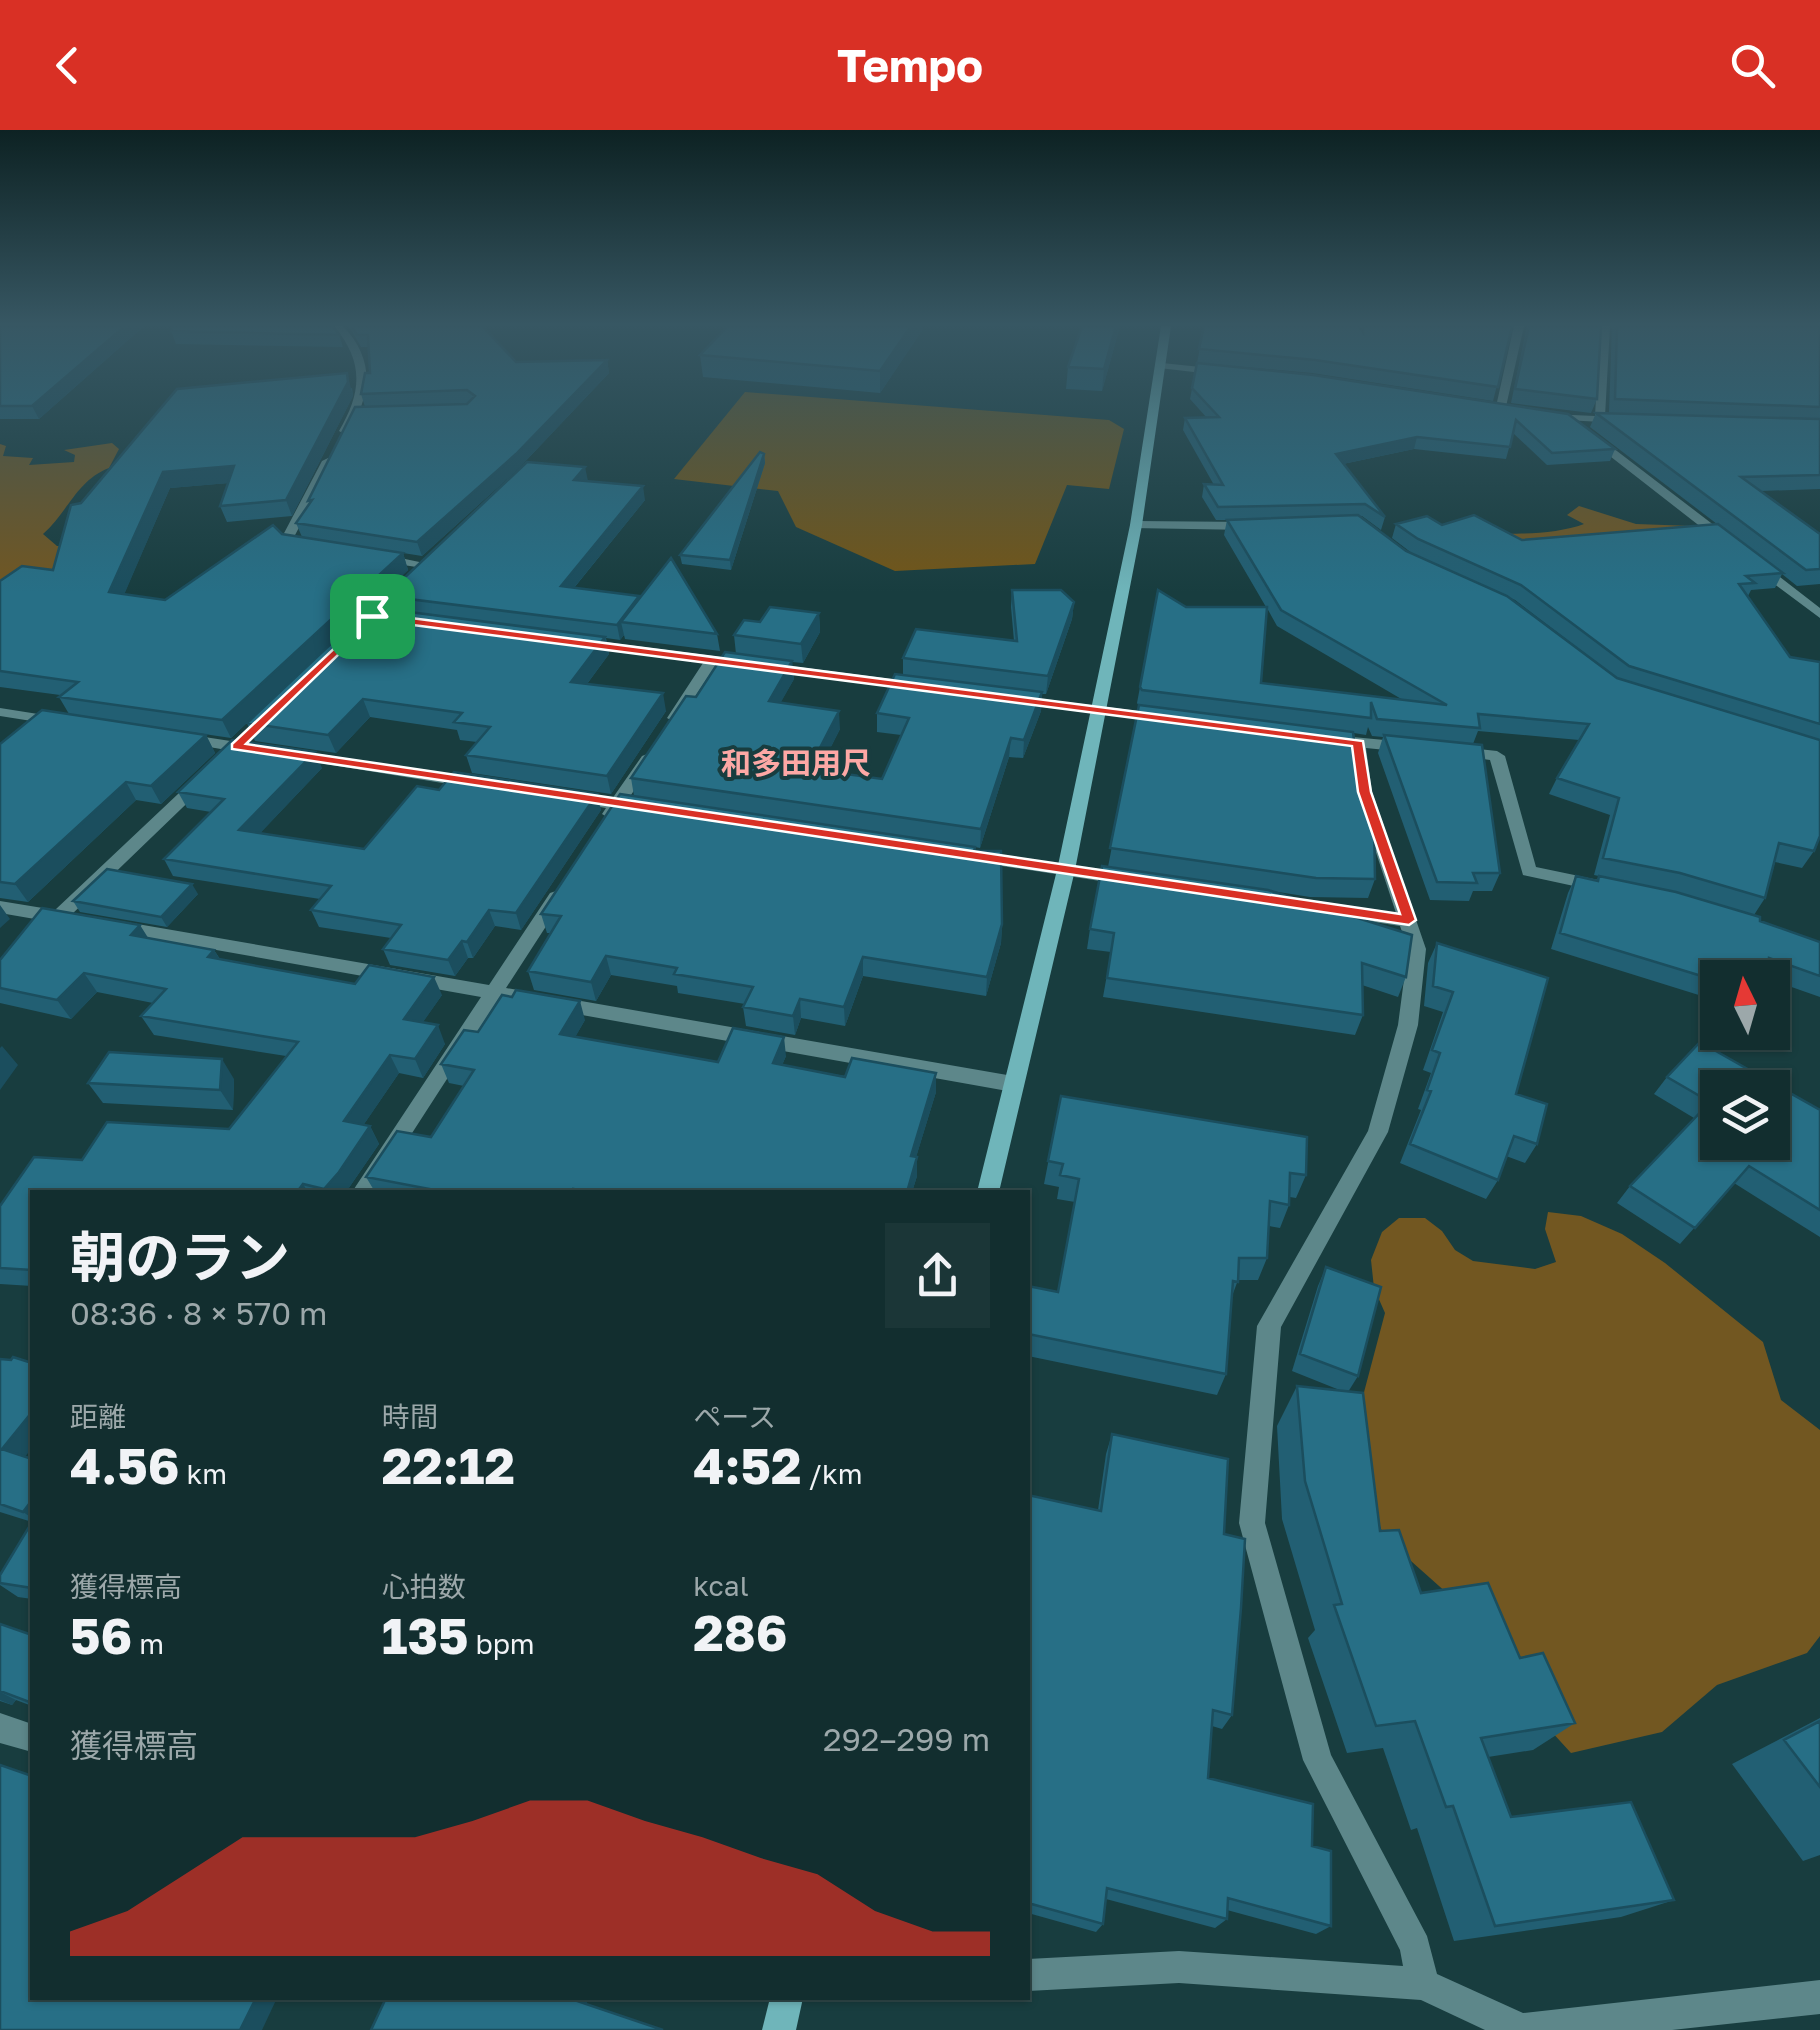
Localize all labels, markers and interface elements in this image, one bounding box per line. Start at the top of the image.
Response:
icon: back [40,38,95,93]
text: Tempo [837,38,983,92]
icon: search [1725,38,1780,93]
pin [330,574,415,659]
icon: arrive [345,589,400,644]
district label: 和多田用尺 [721,745,871,781]
north arrow [1700,960,1790,1050]
map controls [1700,960,1790,1160]
button: layers [1700,1070,1790,1160]
text: 朝のラン [70,1223,290,1289]
button: share [885,1223,990,1328]
text: 08:36 · 8 × 570 m [70,1294,327,1332]
text: 距離 [70,1400,126,1433]
text: 時間 [382,1400,438,1433]
text: ペース [693,1400,776,1433]
text: 4.56 [70,1435,180,1495]
text: 22:12 [382,1435,515,1495]
text: 4:52 [693,1435,802,1495]
text: km [180,1457,227,1490]
text: /km [802,1457,863,1490]
text: kcal [693,1569,749,1602]
text: 獲得標高 [70,1570,182,1603]
text: 心拍数 [382,1570,466,1603]
text: 286 [693,1602,788,1662]
text: 56 [70,1605,132,1665]
text: 135 [382,1605,468,1665]
text: m [132,1627,164,1660]
text: bpm [468,1627,535,1660]
text: 292–299 m [823,1720,990,1758]
text: 獲得標高 [70,1726,198,1764]

